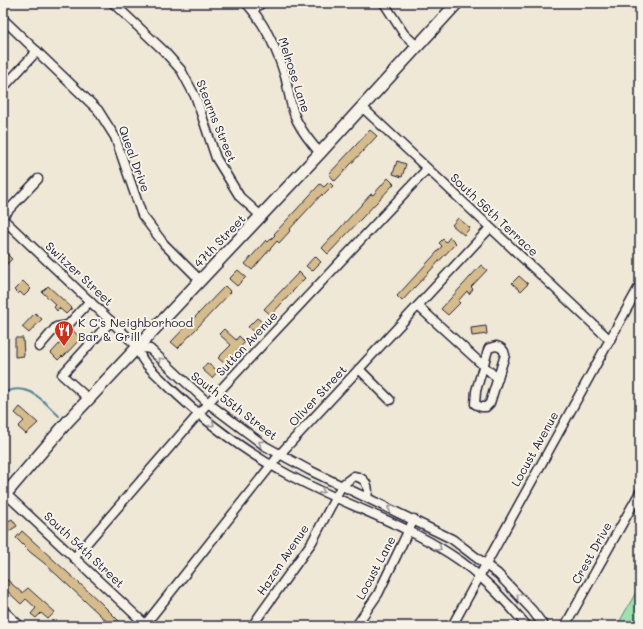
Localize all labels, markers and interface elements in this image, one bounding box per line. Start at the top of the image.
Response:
street label: Melrose Lane [275,35,315,114]
street label: Stearns Street [193,77,241,164]
street label: Queal Drive [116,123,154,194]
street label: South 56th Terrace [447,169,542,259]
street label: 47th Street [190,210,249,270]
street label: Switzer Street [42,238,117,309]
street label: Sutton Avenue [212,308,280,379]
place label: K C's Neighborhood Bar & Grill [78,314,193,344]
restaurant icon: K C's Neighborhood Bar & Grill [53,319,75,347]
one-way arrow [158,357,166,365]
street label: Oliver Street [285,361,350,429]
street label: South 55th Street [188,367,281,443]
street label: Locust Avenue [507,408,561,489]
one-way arrow [207,419,214,426]
one-way arrow [259,441,266,448]
one-way arrow [318,486,326,494]
one-way arrow [387,505,394,513]
street label: South 54th Street [41,508,128,591]
street label: Crest Drive [567,519,615,586]
street label: Hazen Avenue [253,521,312,598]
street label: Locust Lane [352,533,399,602]
one-way arrow [435,543,442,550]
one-way arrow [516,593,524,601]

